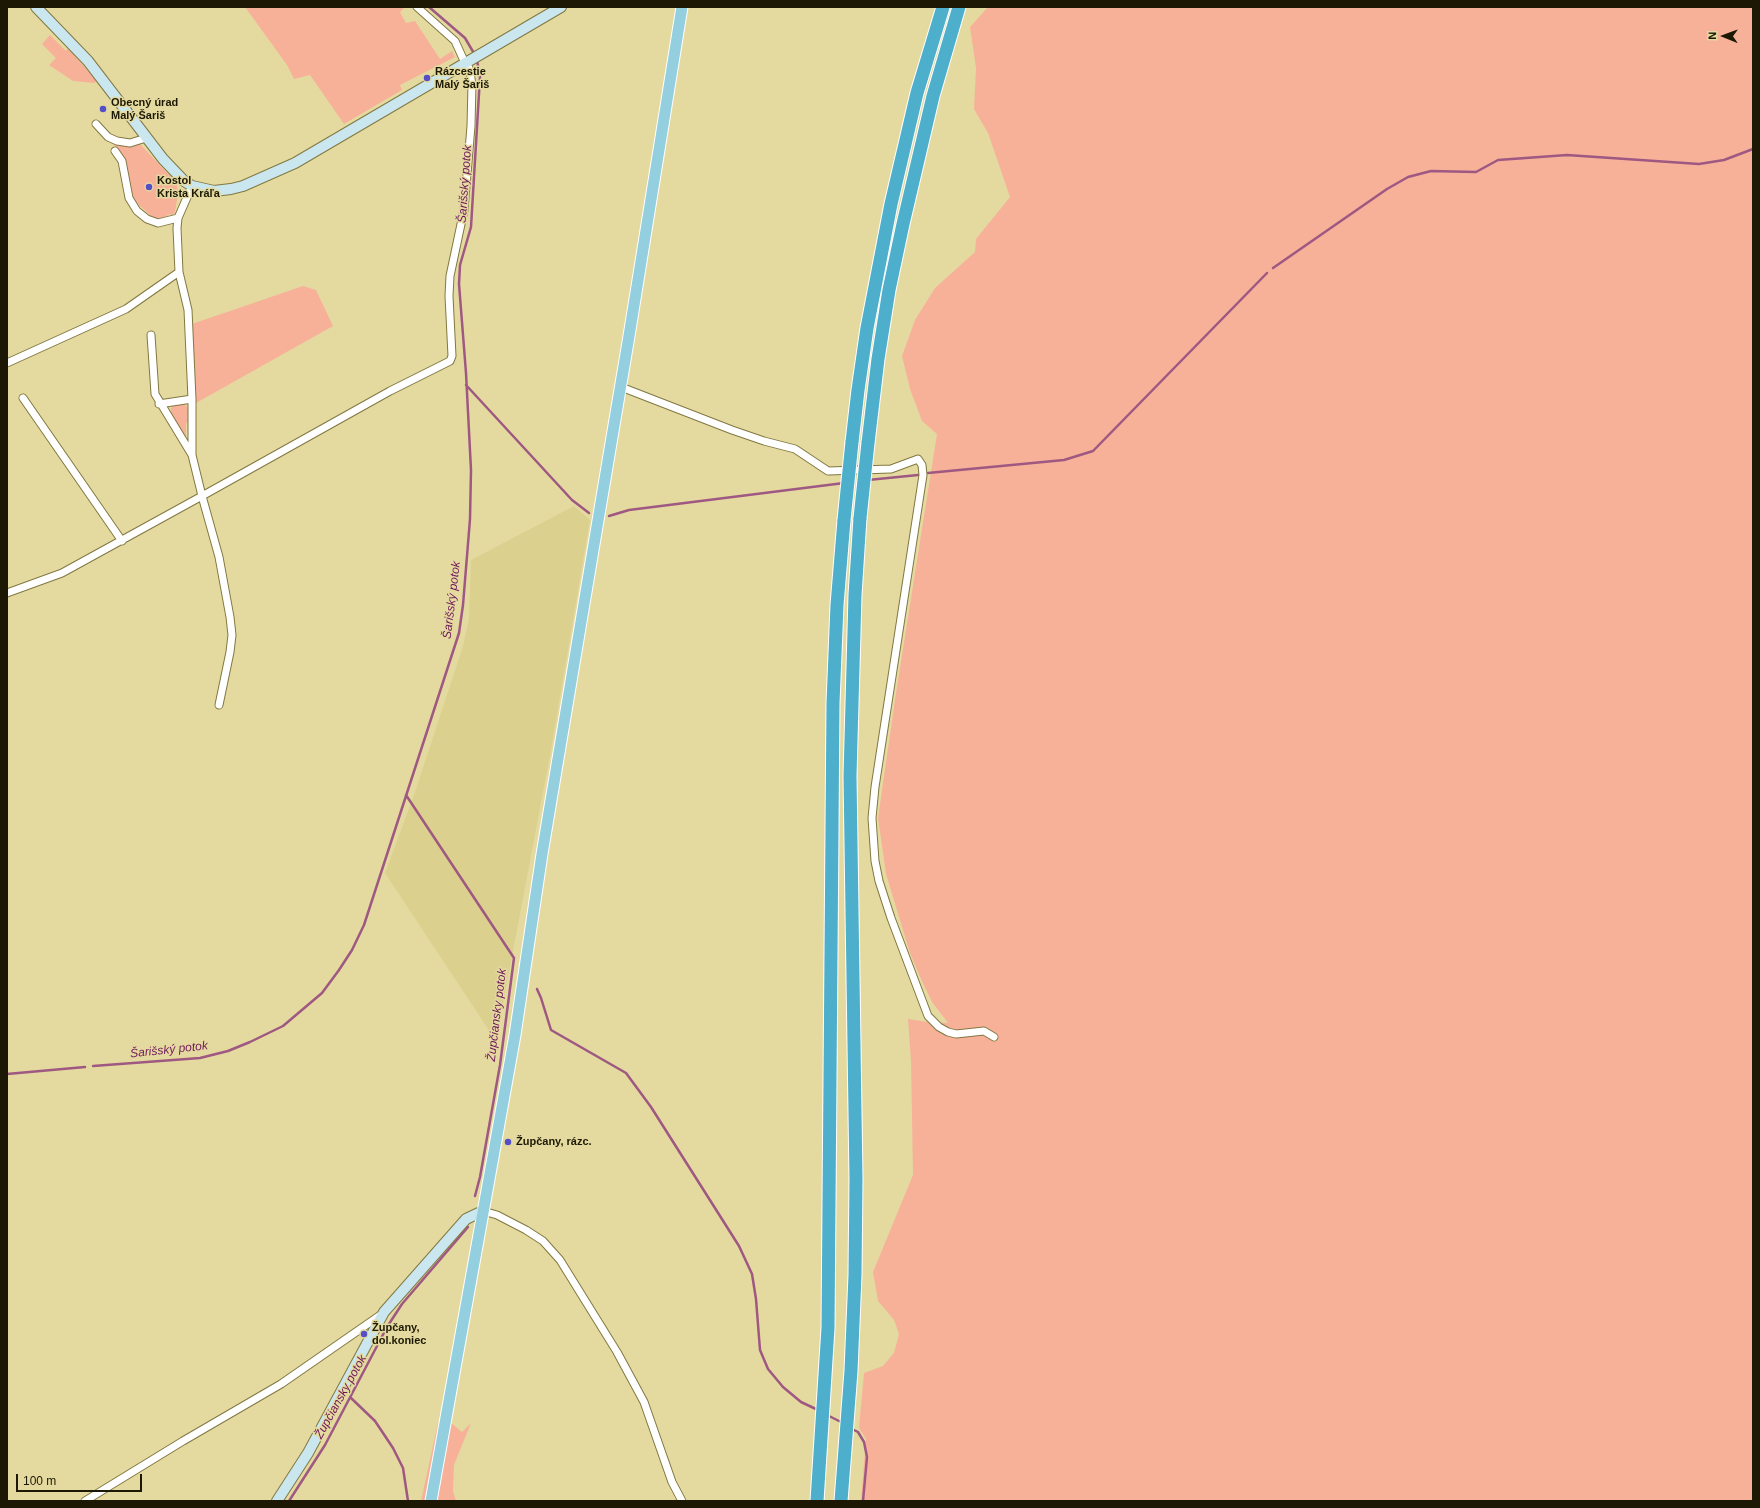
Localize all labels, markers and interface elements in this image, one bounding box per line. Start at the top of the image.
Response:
north arrow [1704,16,1744,56]
text: N [1706,32,1718,40]
place label: Rázcestie Malý Šariš [435,65,489,91]
marker: Rázcestie Malý Šariš [422,73,432,83]
place label: Obecný úrad Malý Šariš [111,96,178,122]
marker: Obecný úrad Malý Šariš [98,104,108,114]
water label: Šarišský potok [455,145,475,223]
place label: Kostol Krista Kráľa [157,174,220,200]
marker: Kostol Krista Kráľa [144,182,154,192]
water label: Šarišský potok [440,560,464,640]
water label: Župčiansky potok [484,968,510,1062]
water label: Šarišský potok [129,1039,209,1061]
place label: Župčany, rázc. [516,1135,592,1149]
marker: Župčany, rázc. [503,1137,513,1147]
place label: Župčany, dol.koniec [372,1321,426,1347]
marker: Župčany, dol.koniec [359,1329,369,1339]
water label: Župčiansky potok [312,1353,370,1441]
scale bar [18,1466,144,1492]
text: 100 m [23,1474,56,1488]

